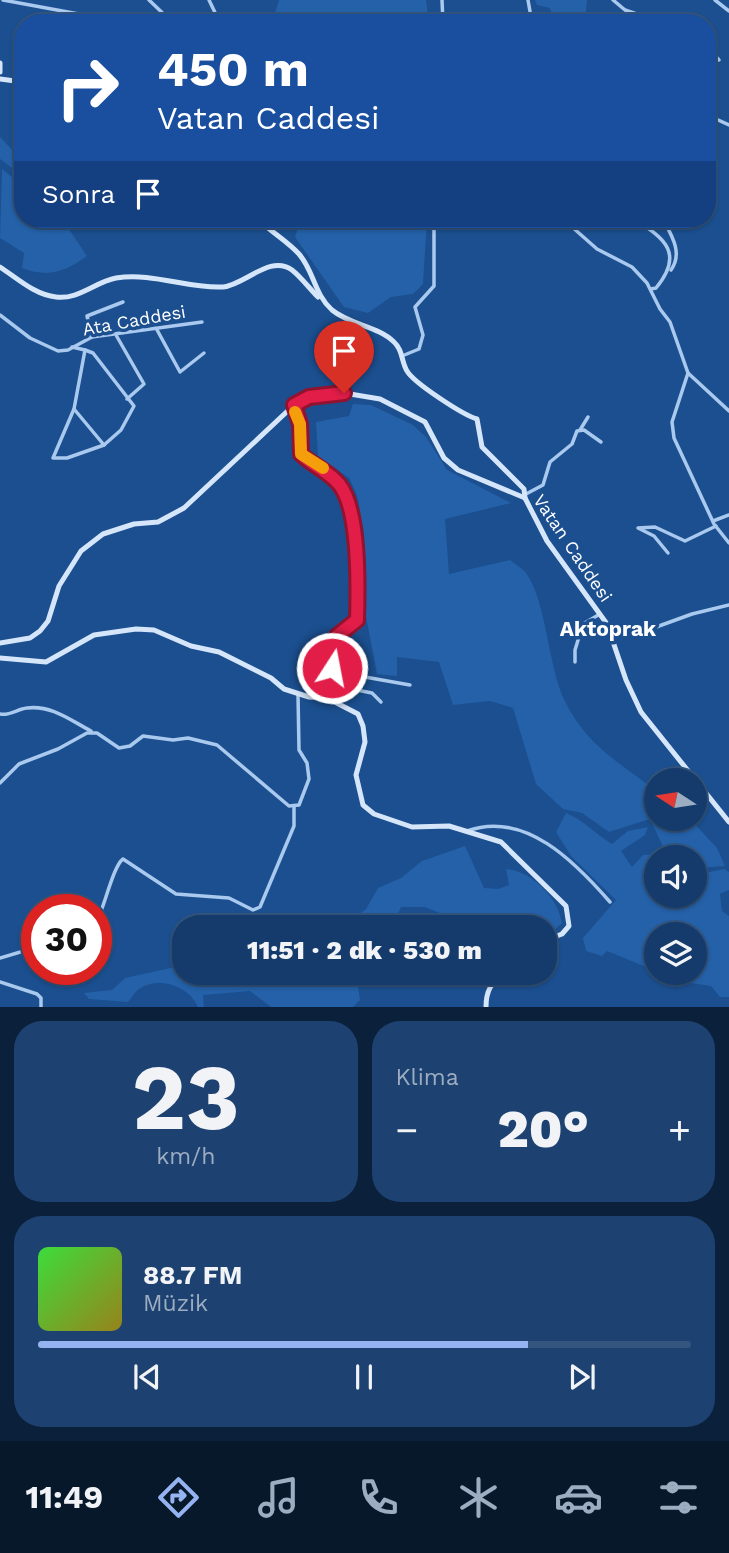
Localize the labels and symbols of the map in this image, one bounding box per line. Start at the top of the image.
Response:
street label: Ata Caddesi [81,301,187,339]
pin [314,321,374,393]
street label: Vatan Caddesi [529,490,617,606]
district label: Aktoprak [560,616,657,641]
position arrow [295,631,369,705]
north arrow [644,768,707,831]
speed limit sign: 30 [21,894,112,985]

